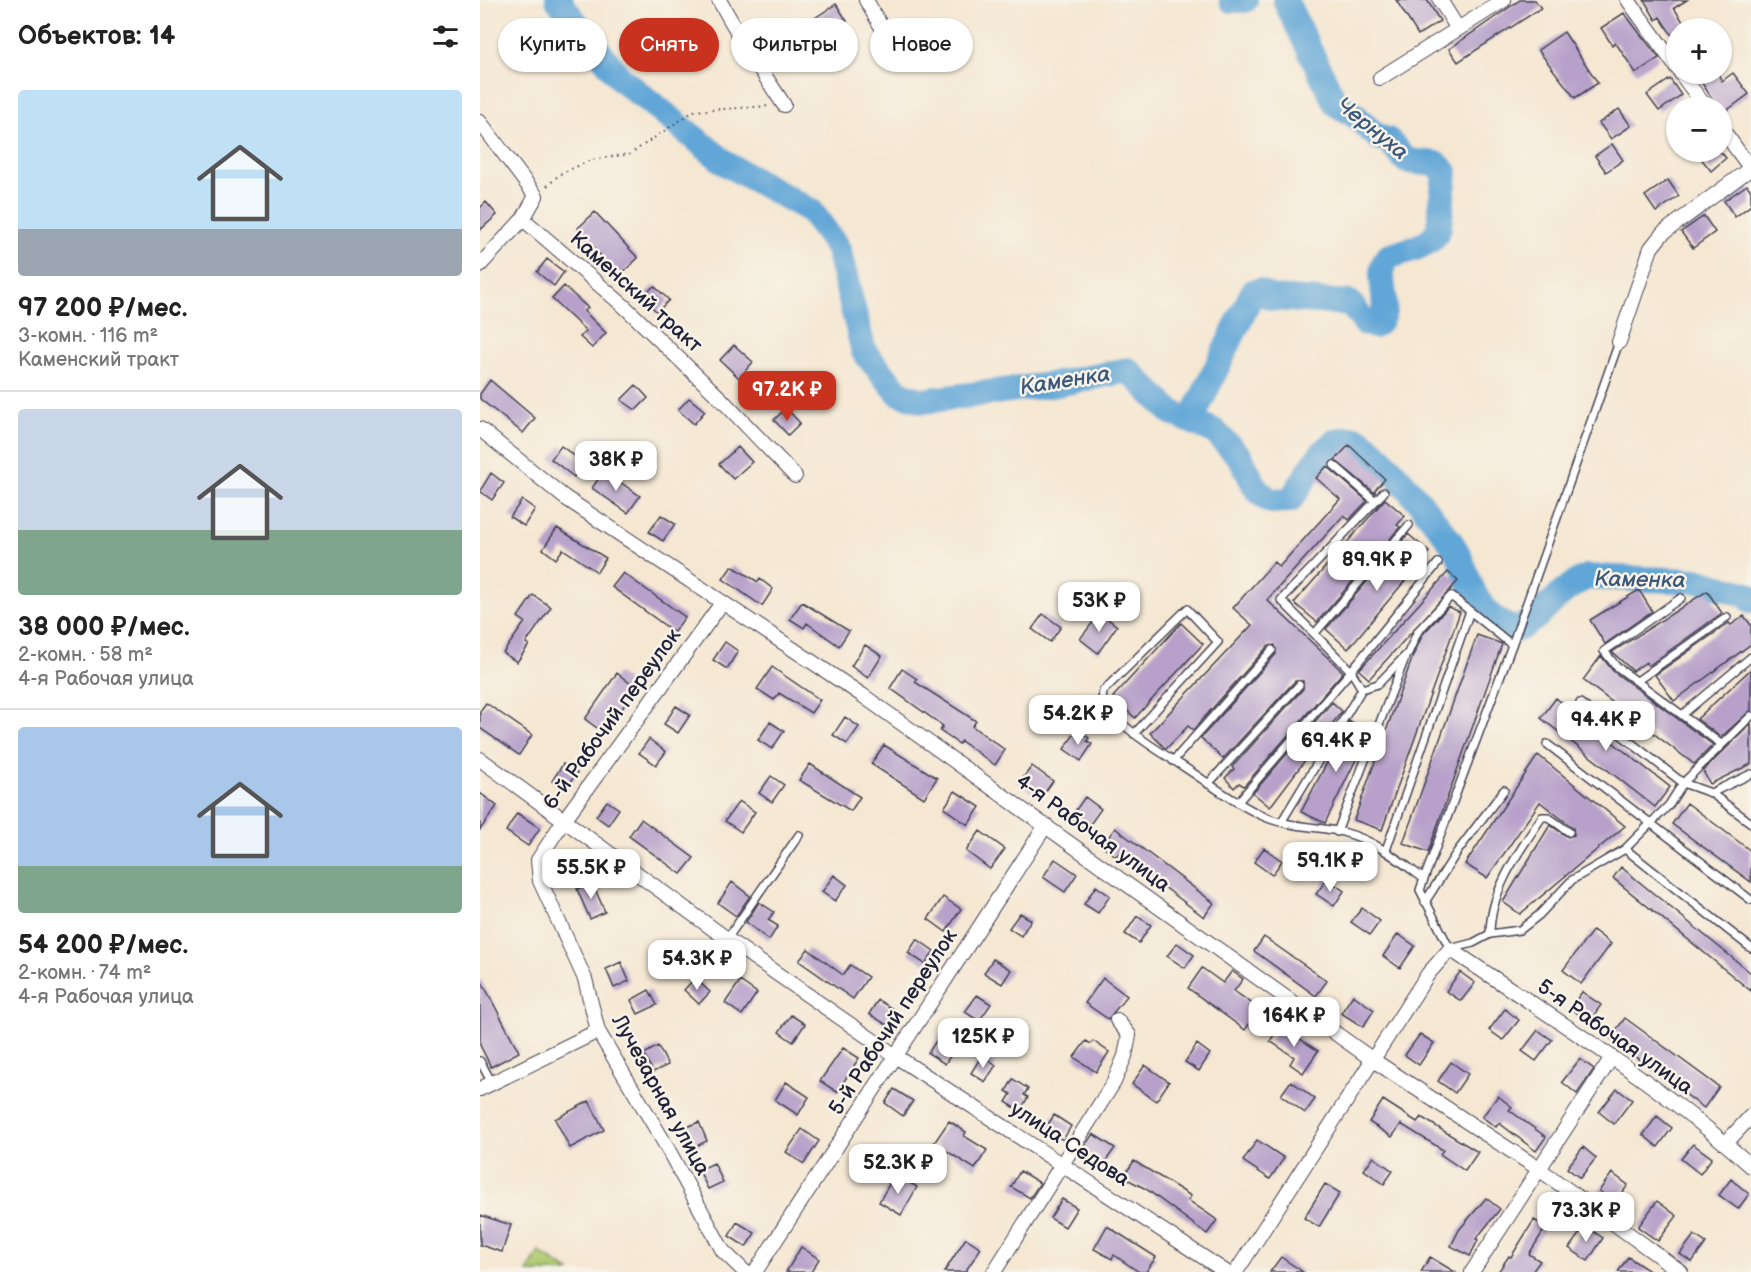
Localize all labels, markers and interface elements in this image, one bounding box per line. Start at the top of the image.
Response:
chip: Купить [498,18,607,72]
chip: Снять [619,18,719,72]
chip: Фильтры [731,18,858,72]
chip: Новое [870,18,973,72]
map controls [1666,18,1732,162]
button: + [1666,18,1732,84]
icon: filters [429,20,462,53]
text: Объектов: 14 [18,21,175,52]
water label: Чернуха [1331,92,1413,166]
button: − [1666,96,1732,162]
icon: home [186,129,294,237]
street label: Каменский тракт [565,226,707,358]
text: 97 200 ₽/мес. [18,293,187,324]
text: 3-комн. · 116 m² [18,324,158,348]
text: Каменский тракт [18,348,179,372]
water label: Каменка [1018,361,1112,401]
pin: 97.2K ₽ [732,371,842,422]
text: 97.2K ₽ [752,378,822,402]
pin: 38K ₽ [574,441,658,492]
icon: home [186,448,294,556]
text: 38K ₽ [589,448,643,472]
pin: 89.9K ₽ [1322,541,1432,592]
text: 89.9K ₽ [1342,548,1412,572]
water label: Каменка [1594,566,1686,594]
pin: 53K ₽ [1057,582,1141,633]
text: 53K ₽ [1072,589,1126,613]
text: 38 000 ₽/мес. [18,612,190,643]
street label: 6-й Рабочий переулок [538,624,686,814]
text: 2-комн. · 58 m² [18,643,153,667]
text: 4-я Рабочая улица [18,667,194,691]
pin: 54.2K ₽ [1023,695,1133,746]
pin: 94.4K ₽ [1551,701,1661,752]
text: 54.2K ₽ [1043,702,1113,726]
text: 94.4K ₽ [1571,708,1641,732]
pin: 69.4K ₽ [1281,722,1391,773]
text: 69.4K ₽ [1301,729,1371,753]
icon: home [186,766,294,874]
street label: 4-я Рабочая улица [1011,769,1176,898]
pin: 59.1K ₽ [1275,842,1385,893]
pin: 55.5K ₽ [536,849,646,900]
text: 59.1K ₽ [1297,849,1363,873]
text: 55.5K ₽ [556,856,626,880]
street label: 5-й Рабочий переулок [823,924,963,1120]
text: 54 200 ₽/мес. [18,930,188,961]
pin: 54.3K ₽ [642,940,752,991]
text: 54.3K ₽ [662,947,732,971]
text: 2-комн. · 74 m² [18,961,151,985]
street label: 5-я Рабочая улица [1533,974,1698,1100]
text: 4-я Рабочая улица [18,985,194,1009]
pin: 164K ₽ [1245,997,1343,1048]
text: 164K ₽ [1263,1004,1325,1028]
street label: Лучезарная улица [606,1009,716,1180]
pin: 125K ₽ [934,1018,1032,1069]
text: 125K ₽ [952,1025,1014,1049]
street label: улица Седова [1006,1096,1135,1192]
pin: 52.3K ₽ [843,1144,953,1195]
text: 52.3K ₽ [863,1151,933,1175]
pin: 73.3K ₽ [1531,1192,1641,1243]
text: 73.3K ₽ [1551,1199,1621,1223]

